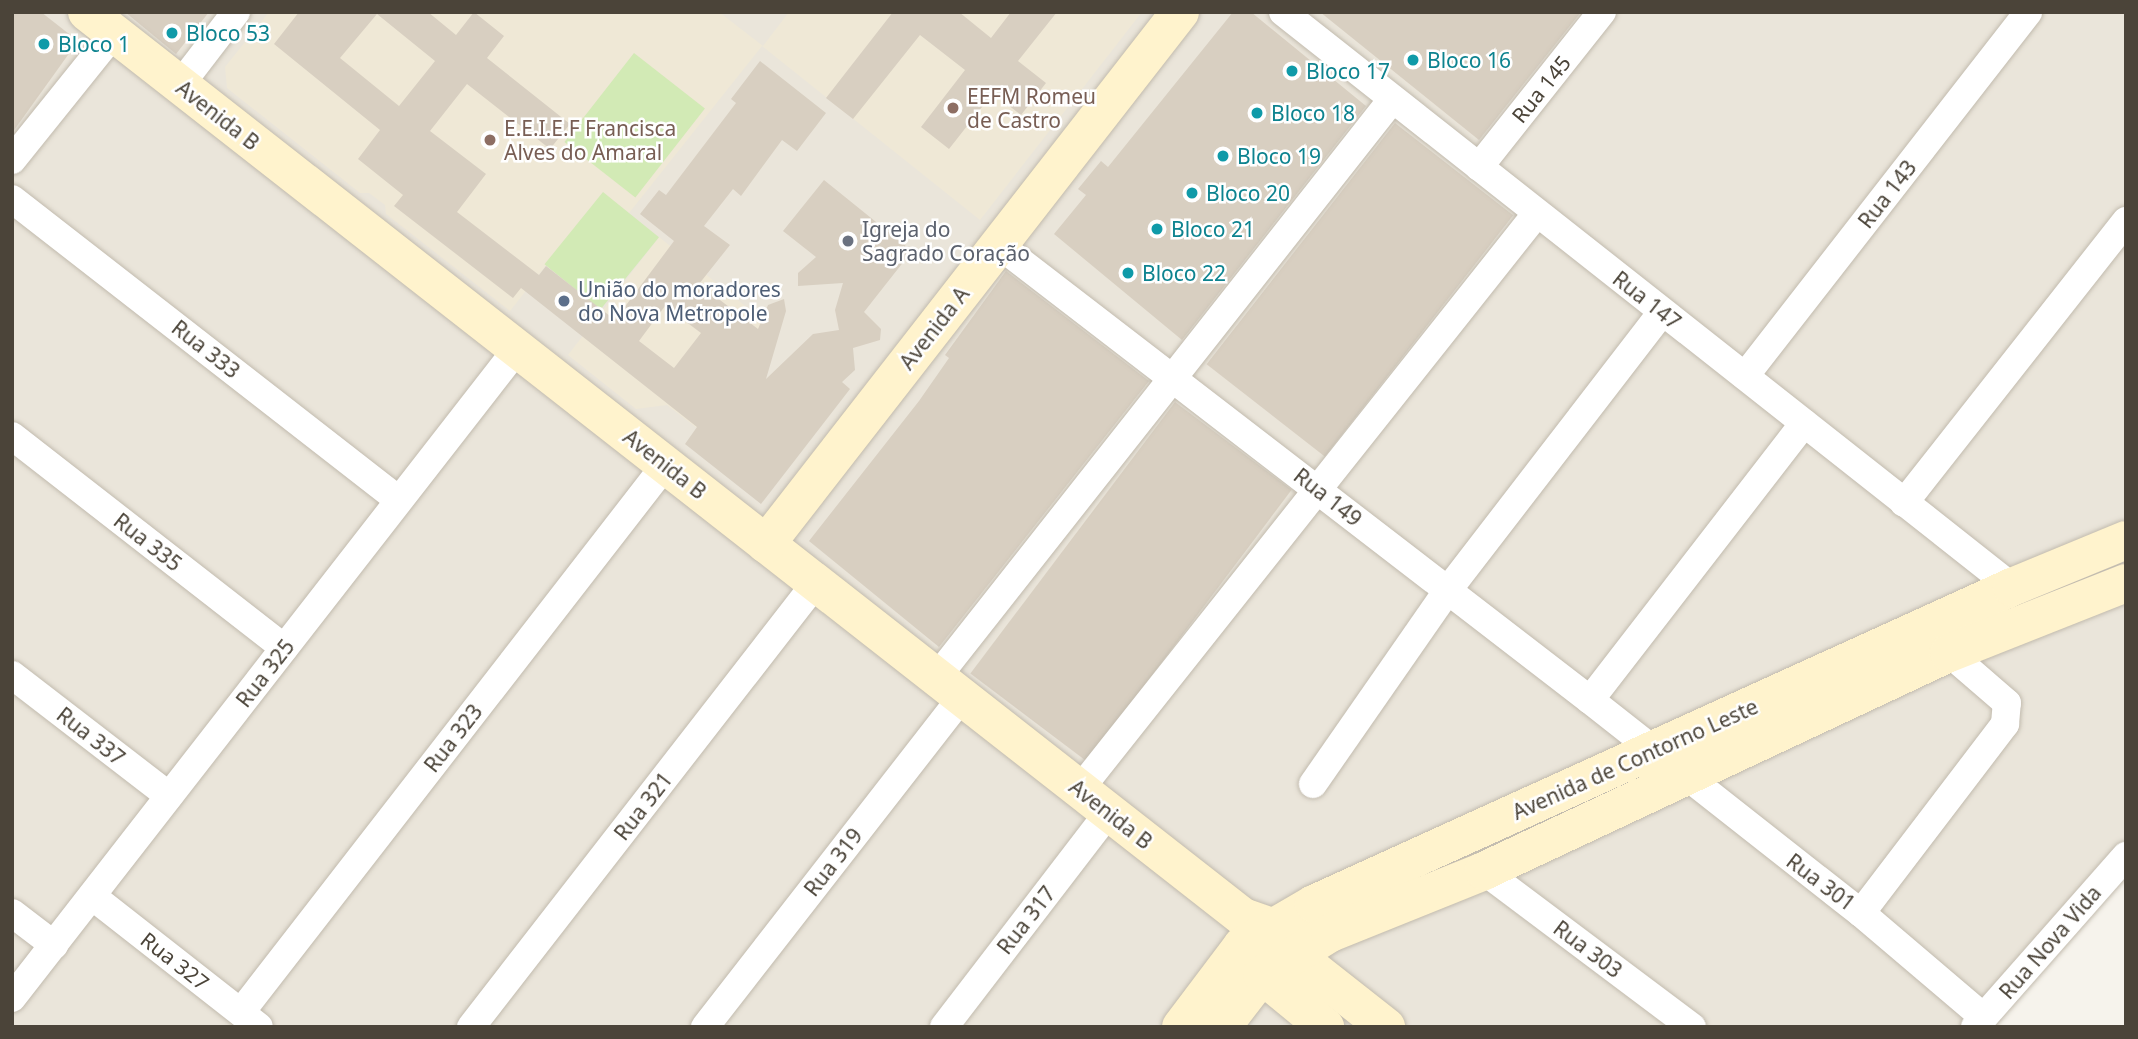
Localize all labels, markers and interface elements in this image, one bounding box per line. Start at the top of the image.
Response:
place label: Bloco 53 [186,20,270,46]
marker: Bloco 53 [164,25,180,41]
place label: Bloco 1 [58,31,130,57]
marker: Bloco 1 [36,36,52,52]
place label: Bloco 16 [1427,47,1511,73]
street label: Rua 145 [1506,50,1576,128]
marker: Bloco 16 [1405,52,1421,68]
place label: Bloco 17 [1306,58,1390,84]
marker: Bloco 17 [1284,63,1300,79]
street label: Avenida B [172,75,264,155]
place label: EEFM Romeu de Castro [967,83,1096,133]
marker: EEFM Romeu de Castro [945,100,961,116]
place label: Bloco 18 [1271,100,1355,126]
marker: Bloco 18 [1249,105,1265,121]
place label: E.E.I.E.F Francisca Alves do Amaral [504,115,676,165]
marker: E.E.I.E.F Francisca Alves do Amaral [482,132,498,148]
place label: Bloco 19 [1237,143,1321,169]
marker: Bloco 19 [1215,148,1231,164]
street label: Rua 143 [1853,155,1921,233]
place label: Bloco 20 [1206,180,1290,206]
marker: Bloco 20 [1184,185,1200,201]
place label: Igreja do Sagrado Coração [862,216,1030,266]
place label: Bloco 21 [1171,216,1255,242]
marker: Bloco 21 [1149,221,1165,237]
marker: Igreja do Sagrado Coração [840,233,856,249]
place label: Bloco 22 [1142,260,1226,286]
marker: Bloco 22 [1120,265,1136,281]
street label: Rua 147 [1608,266,1686,334]
place label: União do moradores do Nova Metropole [578,276,781,326]
street label: Avenida A [894,282,974,374]
marker: União do moradores do Nova Metropole [556,293,572,309]
street label: Rua 333 [167,315,245,383]
street label: Avenida B [619,424,711,504]
street label: Rua 149 [1289,463,1367,531]
street label: Rua 335 [109,508,187,576]
street label: Rua 325 [231,634,299,712]
street label: Avenida de Contorno Leste [1508,693,1762,825]
street label: Rua 323 [419,699,487,777]
street label: Rua 337 [52,702,130,770]
street label: Rua 321 [609,767,677,845]
street label: Avenida B [1065,774,1157,854]
street label: Rua 319 [799,823,867,901]
street label: Rua 301 [1782,848,1860,916]
street label: Rua Nova Vida [1994,880,2106,1004]
street label: Rua 317 [992,881,1060,959]
street label: Rua 303 [1549,915,1627,983]
street label: Rua 327 [136,927,214,995]

